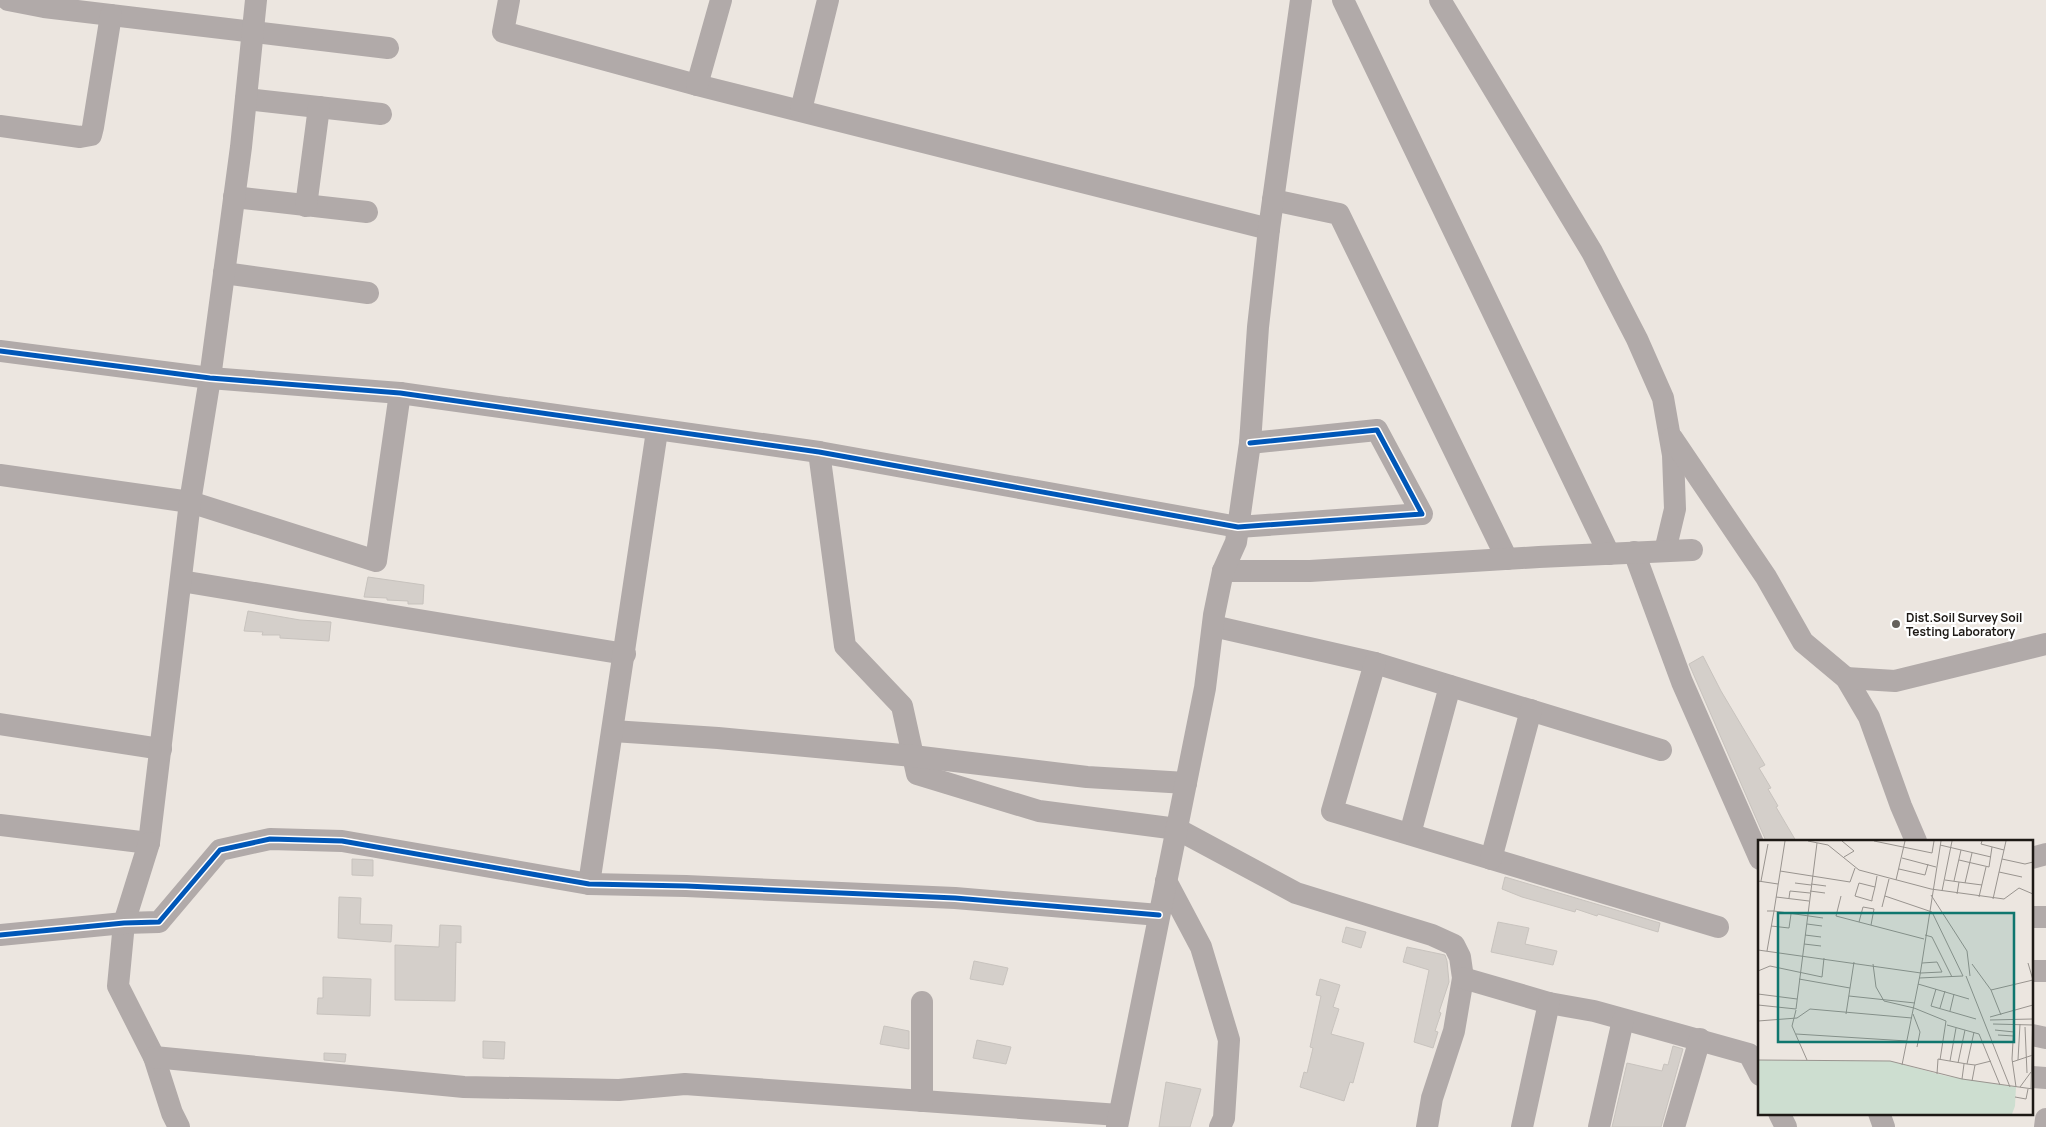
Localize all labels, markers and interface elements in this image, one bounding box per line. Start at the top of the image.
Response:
place label: Dist.Soil Survey Soil Testing Laboratory [1906,609,2022,640]
marker: Dist.Soil Survey Soil Testing Laboratory [1890,618,1902,630]
inset map [1758,840,2034,1114]

